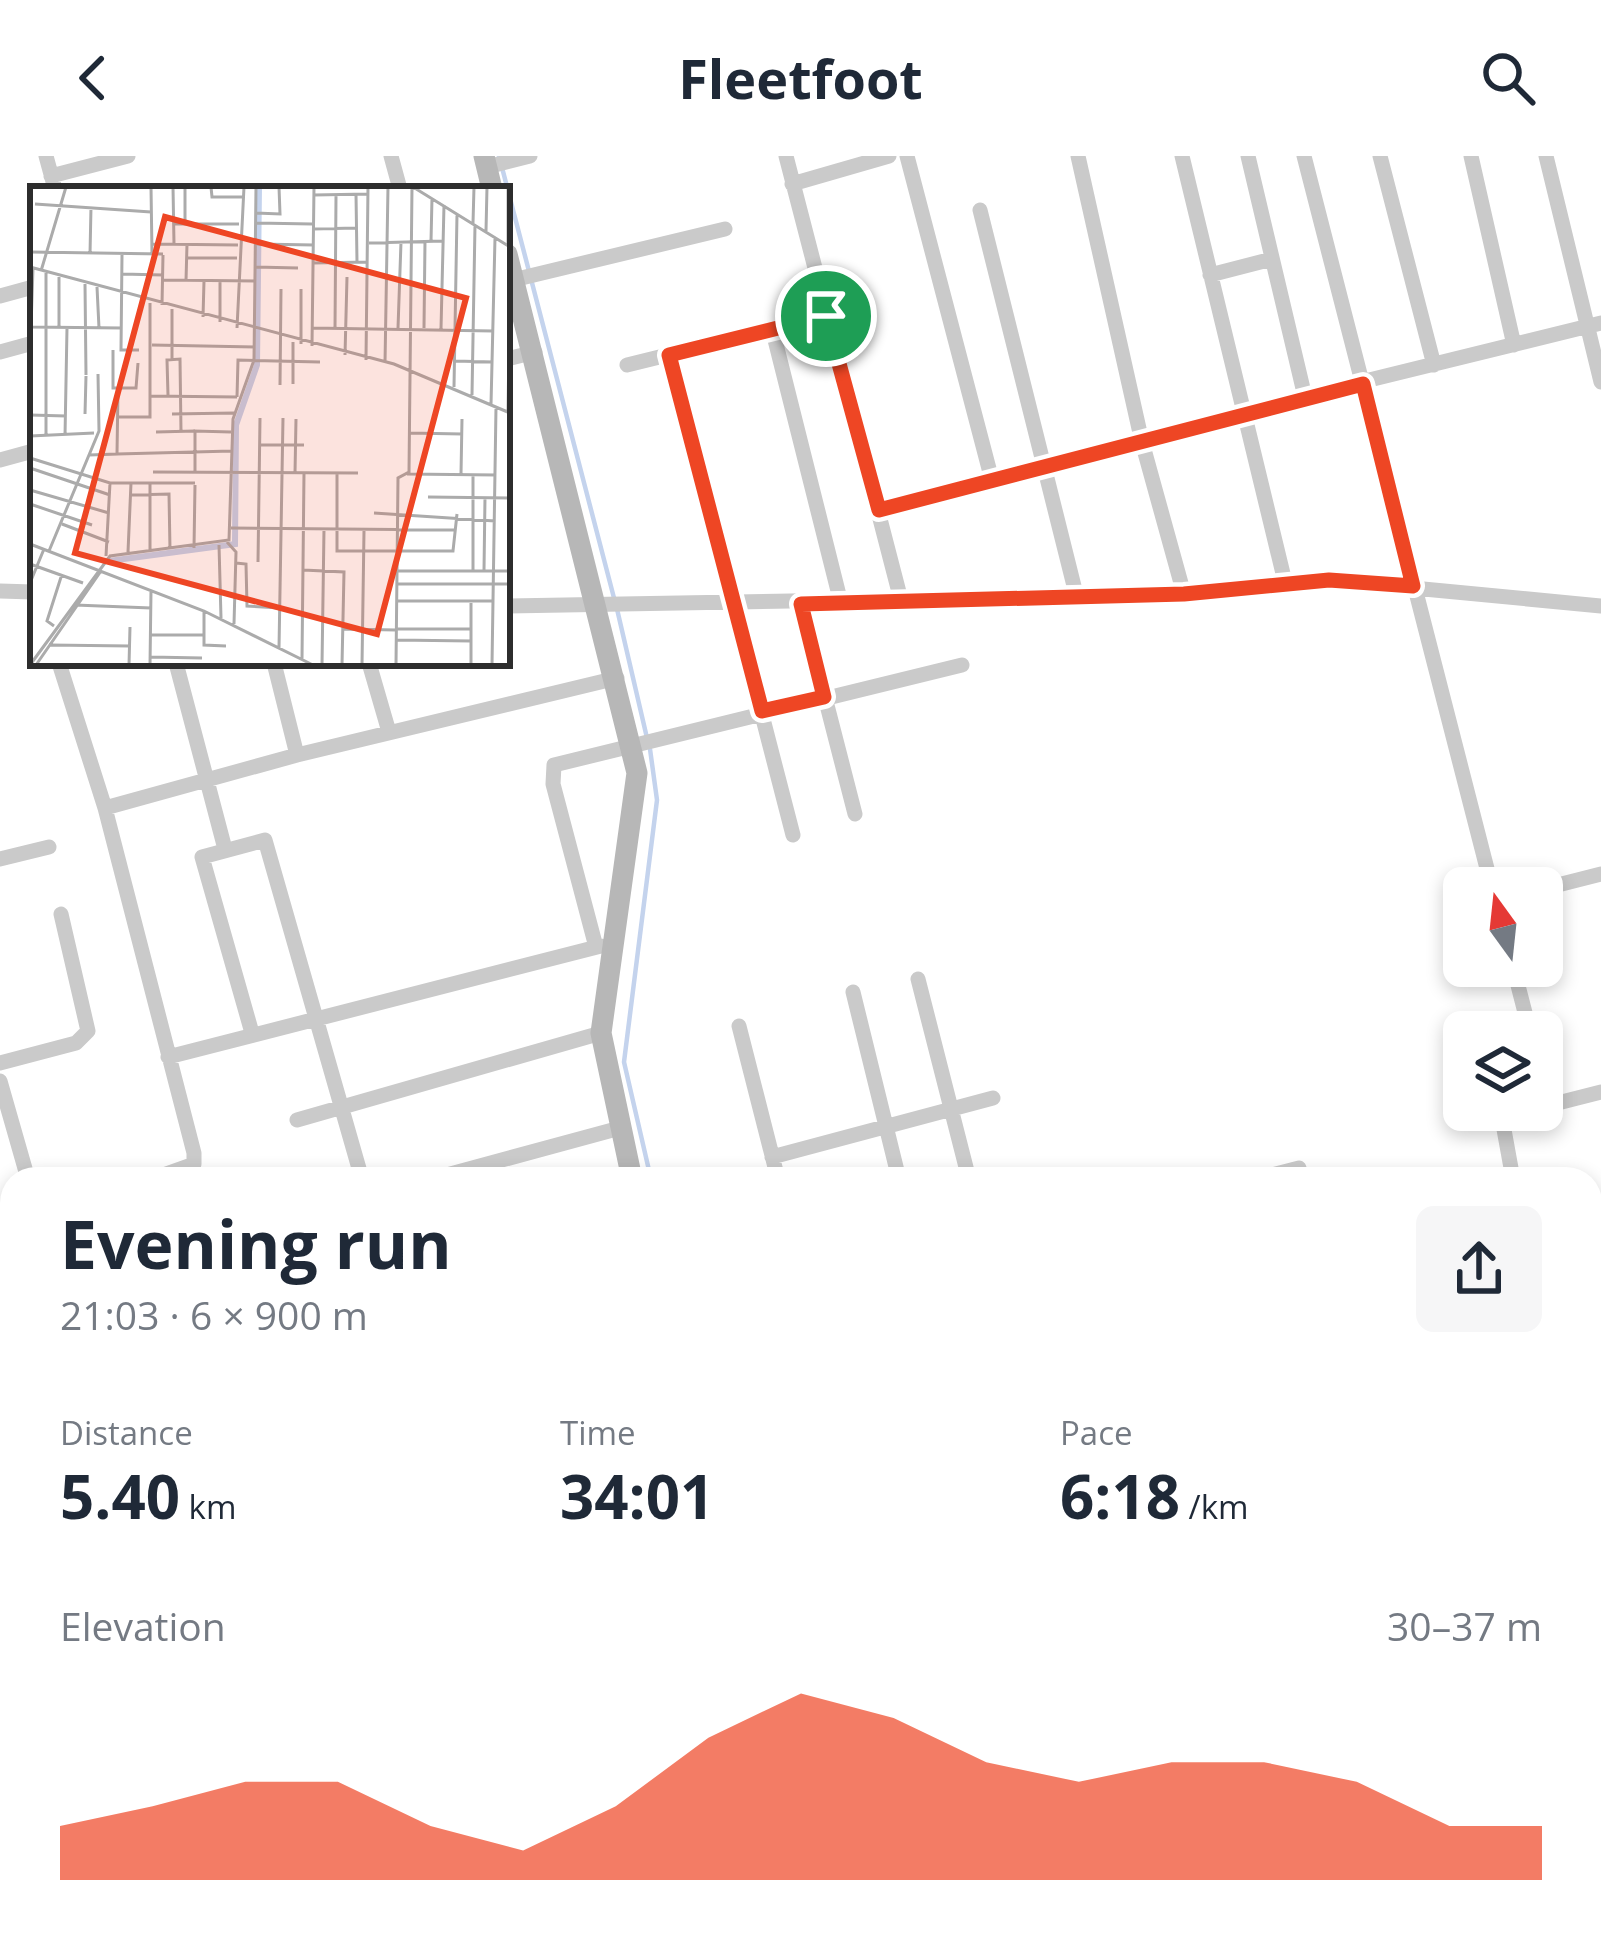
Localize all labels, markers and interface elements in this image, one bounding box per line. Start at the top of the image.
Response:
text: Fleetfoot [678,41,923,115]
icon: back [60,45,126,111]
icon: search [1475,45,1541,111]
inset map [30,186,510,666]
pin [775,265,877,367]
icon: arrive [793,283,859,349]
north arrow [1443,867,1563,987]
map controls [1443,867,1563,1131]
button: layers [1443,1011,1563,1131]
text: Evening run [60,1198,452,1288]
button: share [1416,1206,1542,1332]
text: 21:03 · 6 × 900 m [60,1288,368,1341]
text: Distance [60,1410,193,1455]
text: Time [560,1410,636,1455]
text: Pace [1060,1410,1133,1455]
text: 5.40 [60,1455,180,1537]
text: 34:01 [560,1455,714,1537]
text: 6:18 [1060,1455,1180,1537]
text: km [180,1484,237,1529]
text: /km [1180,1484,1249,1529]
text: Elevation [60,1599,226,1652]
text: 30–37 m [1387,1599,1542,1652]

